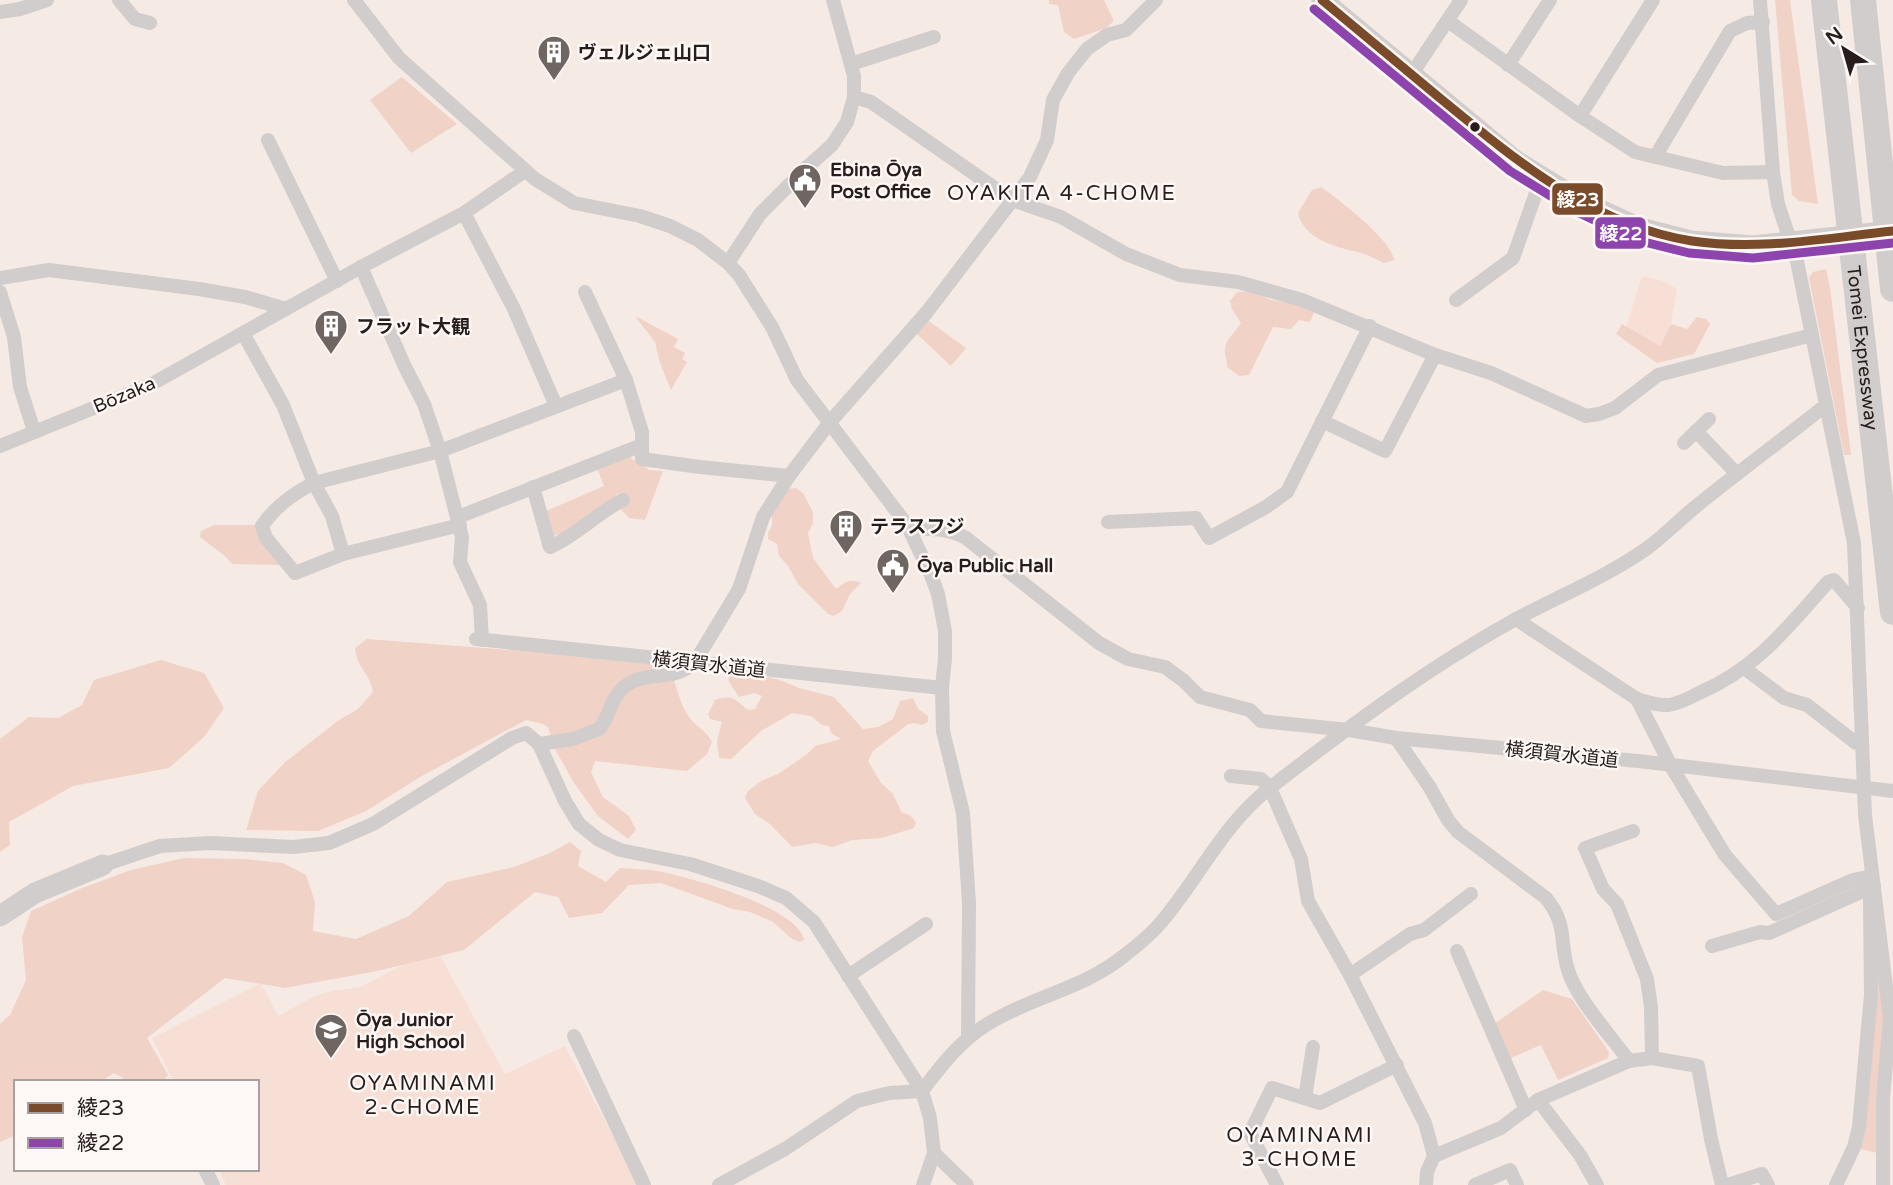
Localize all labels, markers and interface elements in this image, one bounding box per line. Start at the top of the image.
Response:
north arrow [1809,14,1879,84]
text: N [1822,23,1847,50]
building icon: ヴェルジェ山口 [535,33,573,82]
place label: ヴェルジェ山口 [578,42,711,64]
unlabelled marker [1468,120,1482,134]
place label: Ebina Ōya Post Office [830,159,931,203]
public building icon: Ebina Ōya Post Office [786,161,824,210]
district label: OYAKITA 4-CHOME [947,181,1177,206]
line badge: 綾23 [1551,182,1604,216]
text: 綾23 [1557,189,1599,211]
line badge: 綾22 [1594,216,1647,250]
text: 綾22 [1600,223,1642,245]
street label: Tomei Expressway [1842,264,1882,432]
building icon: フラット大観 [312,307,350,356]
place label: フラット大観 [356,316,470,338]
street label: Bōzaka [90,372,159,418]
building icon: テラスフジ [827,507,865,556]
place label: テラスフジ [870,516,965,538]
public building icon: Ōya Public Hall [874,546,912,595]
place label: Ōya Public Hall [917,555,1053,578]
street label: 横須賀水道道 [651,648,767,682]
street label: 横須賀水道道 [1504,738,1620,772]
place label: Ōya Junior High School [356,1009,465,1054]
school or university icon: Ōya Junior High School [312,1011,350,1060]
district label: OYAMINAMI 2-CHOME [349,1071,497,1120]
legend [14,1080,259,1171]
text: 綾23 [77,1096,124,1121]
district label: OYAMINAMI 3-CHOME [1226,1123,1374,1172]
text: 綾22 [77,1131,124,1156]

